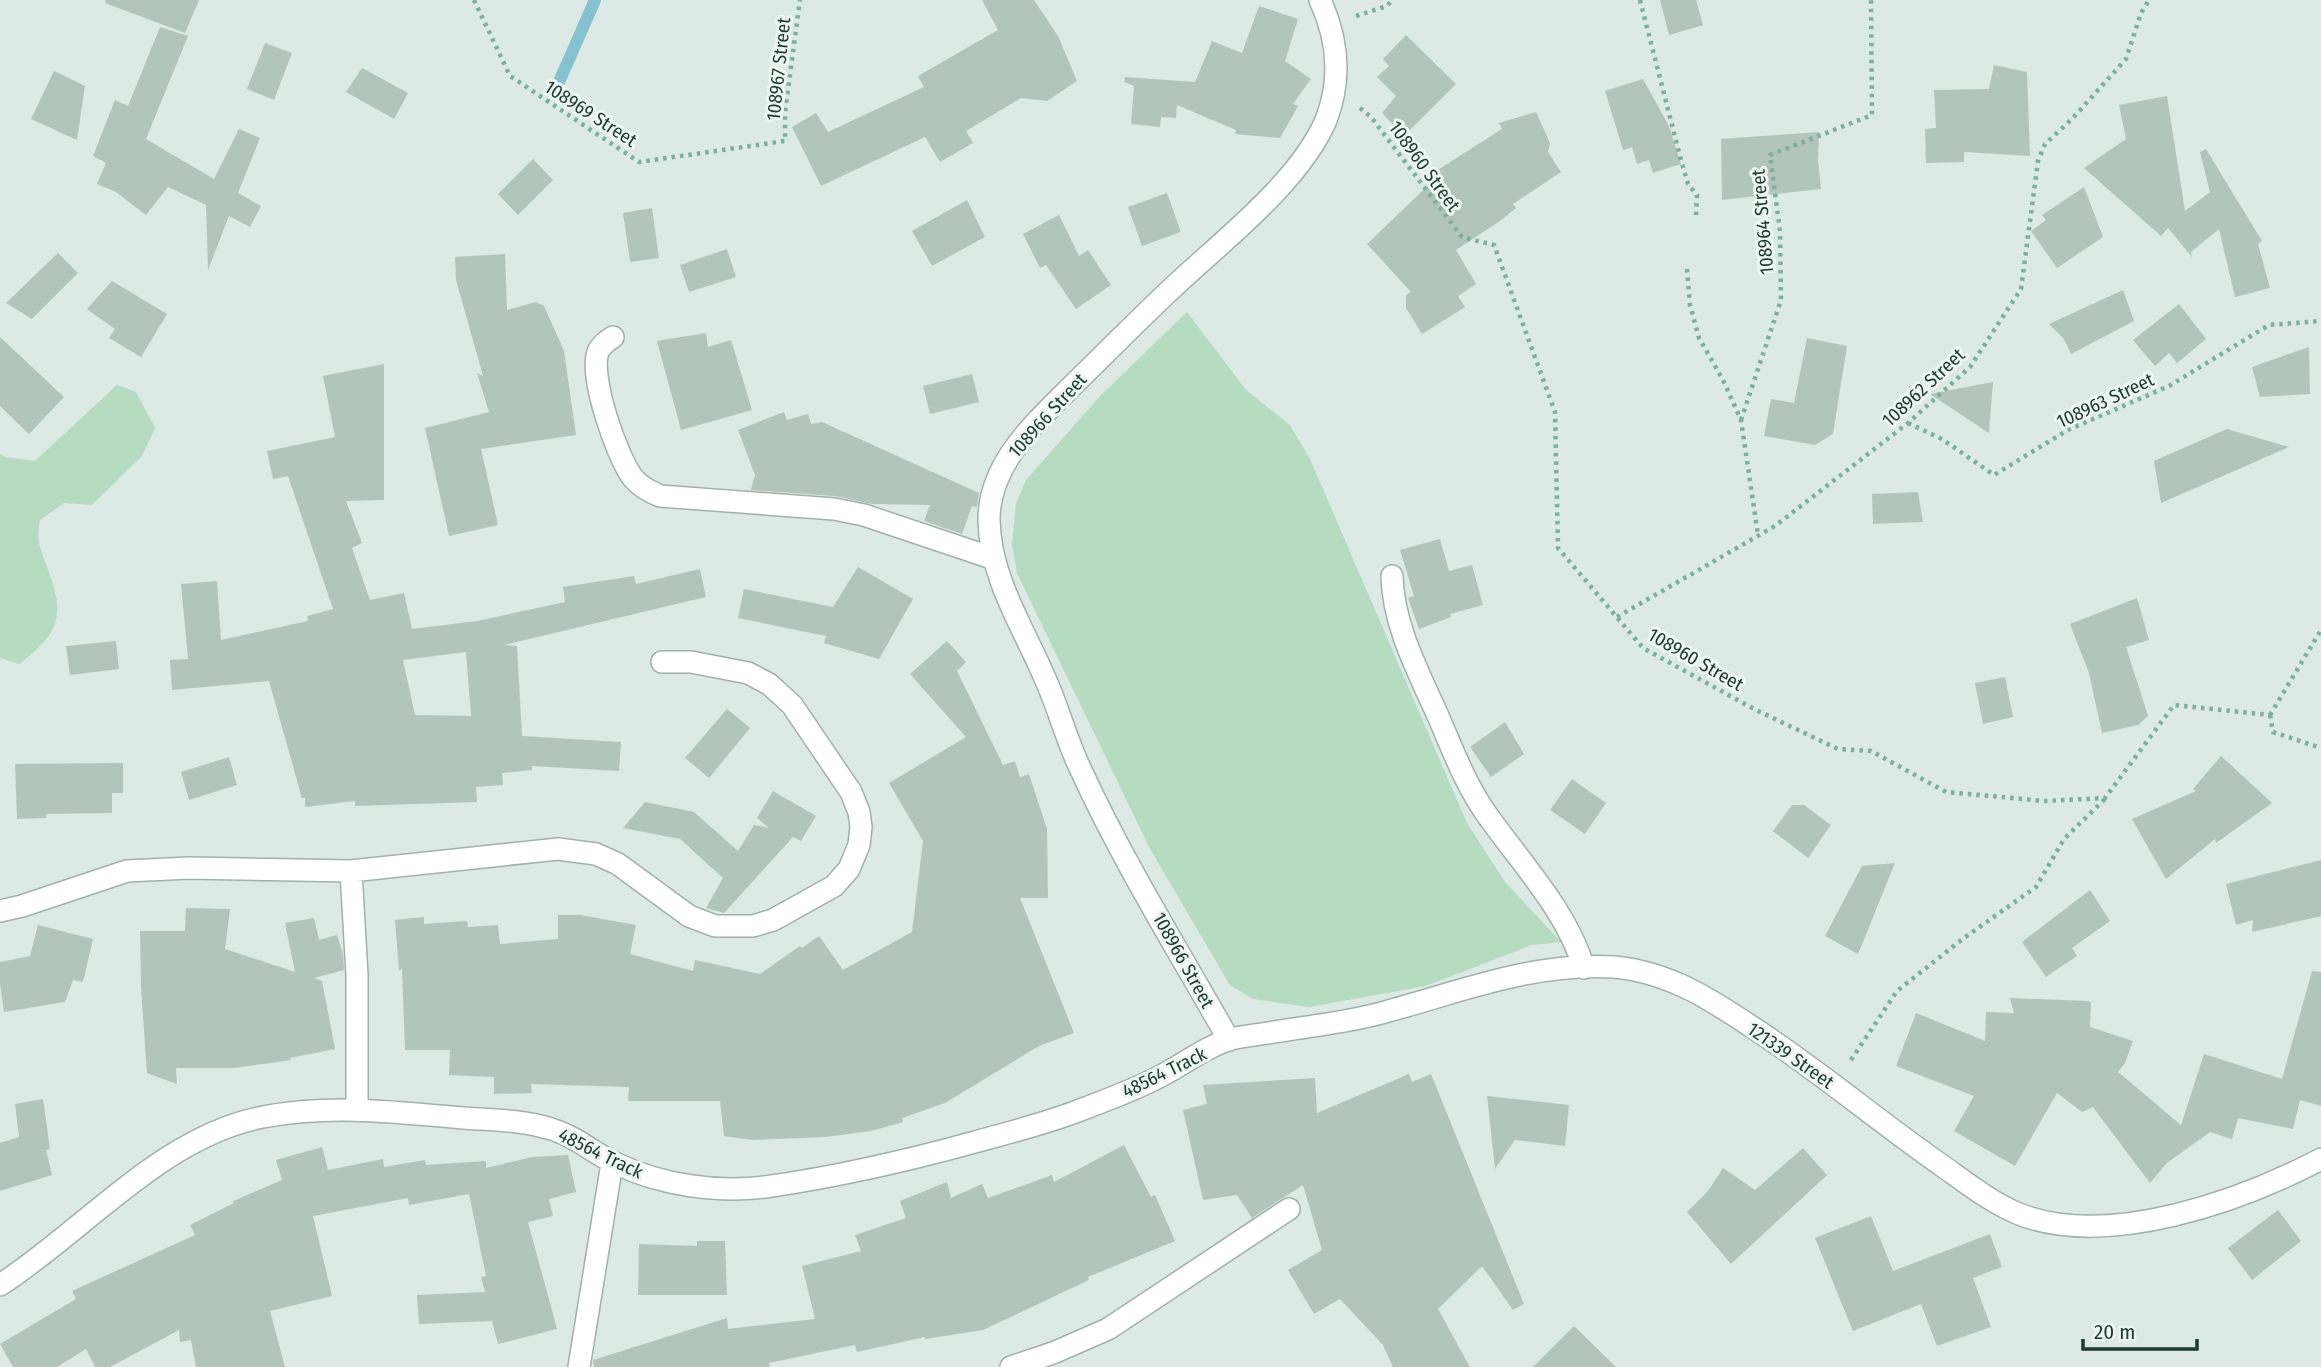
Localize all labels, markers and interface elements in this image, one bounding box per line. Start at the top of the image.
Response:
street label: 108967 Street [762,16,795,122]
street label: 108969 Street [540,75,642,152]
street label: 108960 Street [1384,117,1466,217]
street label: 108964 Street [1746,168,1779,276]
street label: 108962 Street [1877,343,1970,431]
street label: 108966 Street [1003,368,1092,462]
street label: 108963 Street [2053,368,2158,433]
street label: 108960 Street [1644,623,1748,696]
street label: 108966 Street [1148,908,1220,1013]
street label: 121339 Street [1743,1017,1839,1094]
street label: 48564 Track [1118,1042,1210,1103]
street label: 48564 Track [555,1123,647,1184]
scale bar [2083,1308,2197,1352]
text: 20 m [2094,1319,2135,1345]

